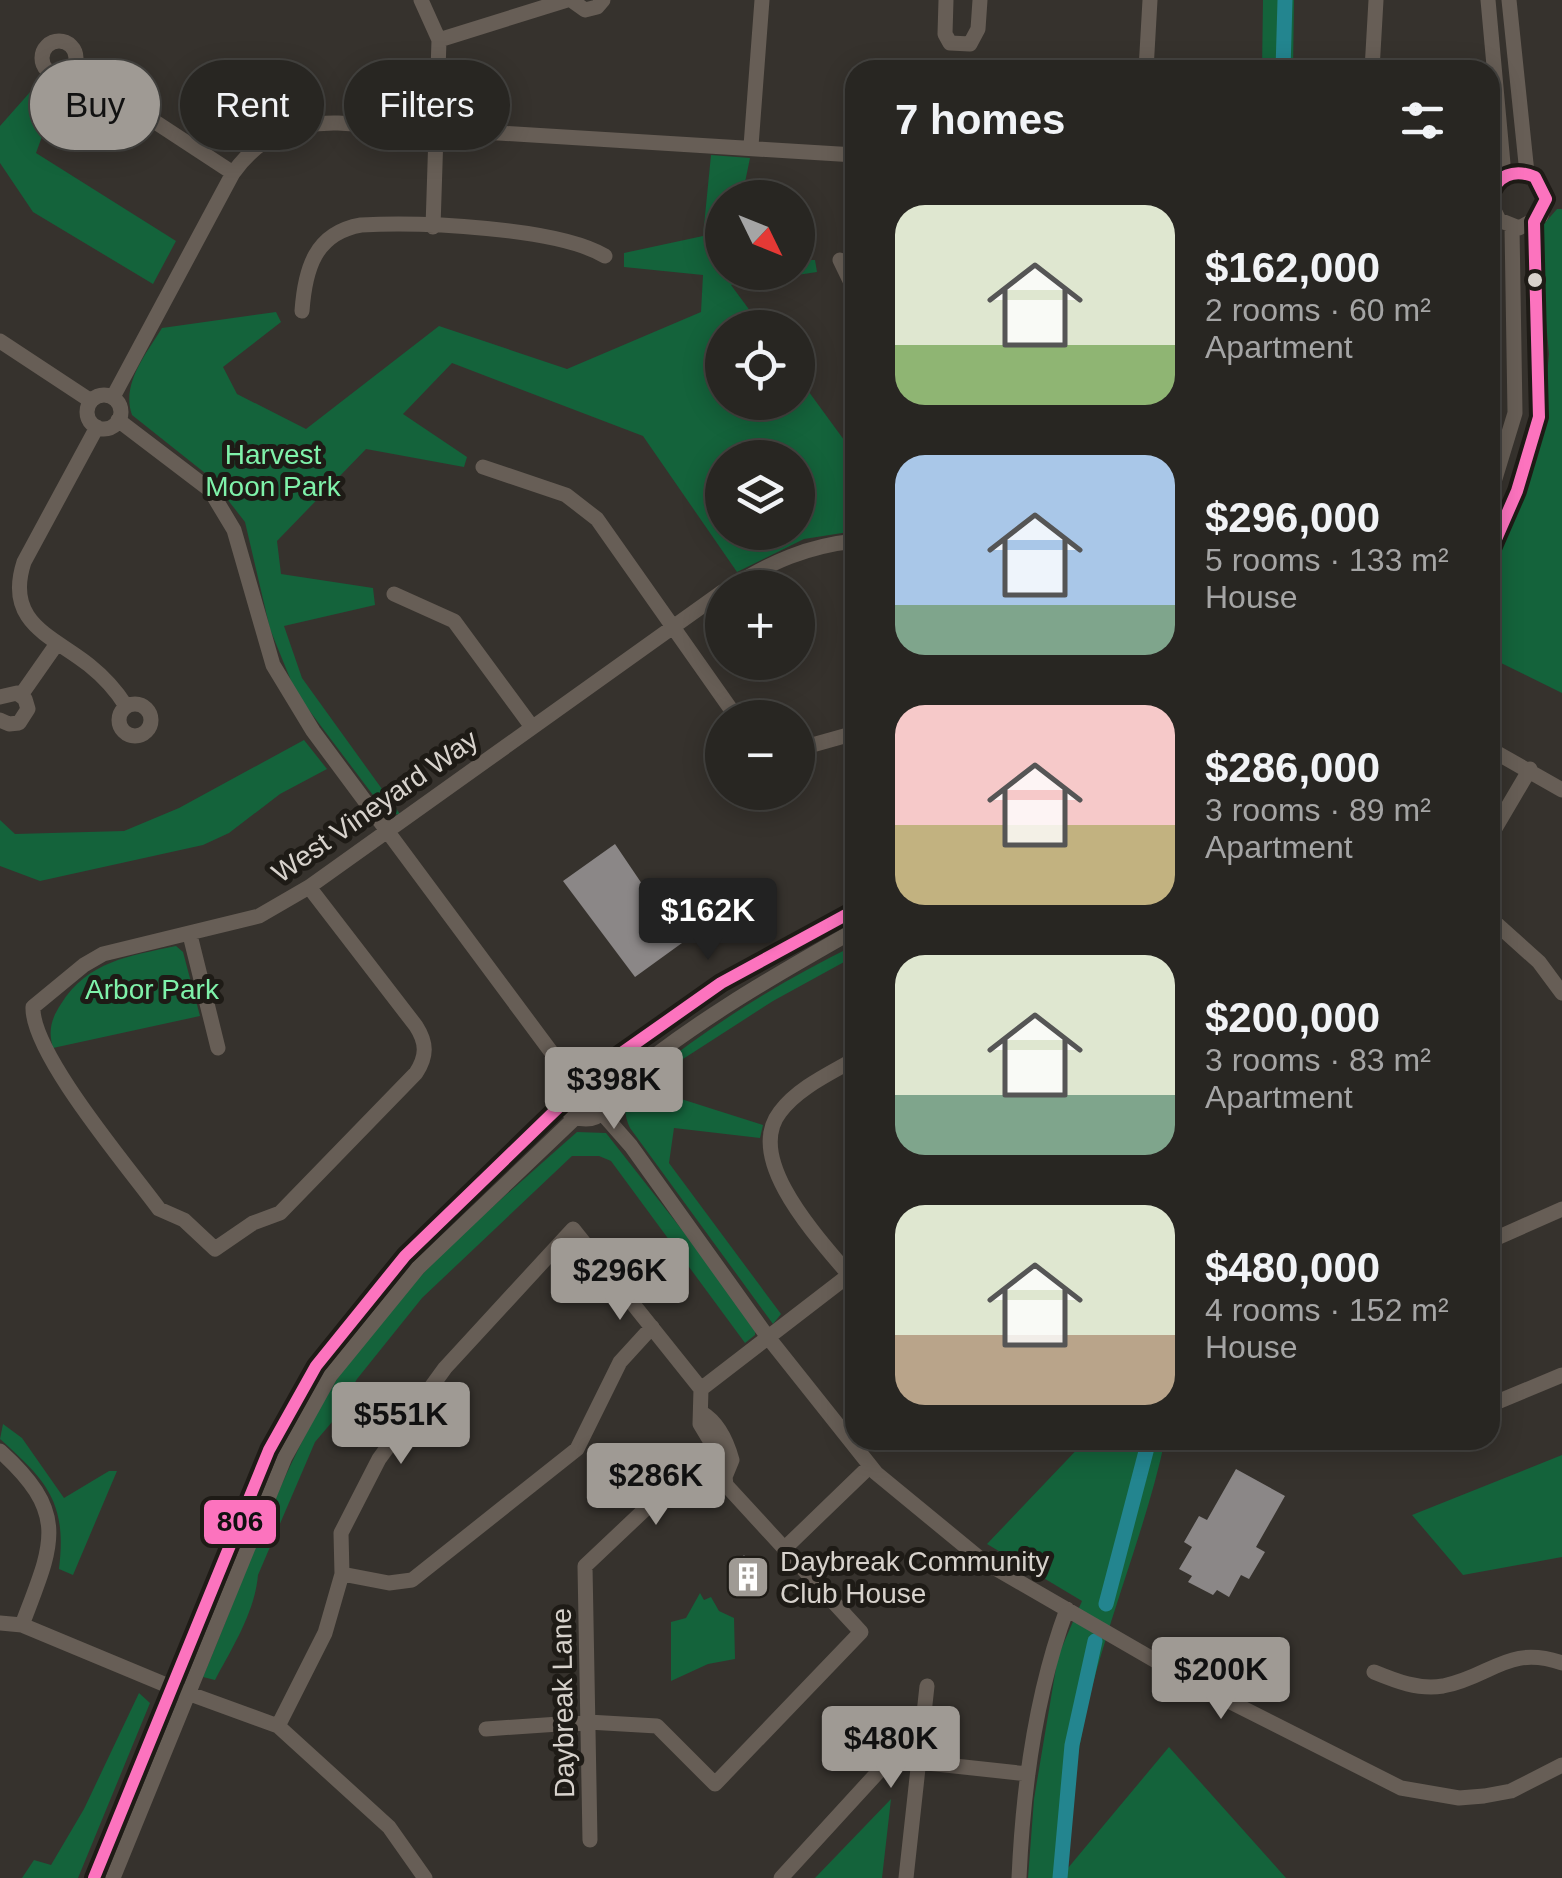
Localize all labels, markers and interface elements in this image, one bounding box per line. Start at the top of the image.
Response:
chip: Buy [30,60,160,150]
chip: Rent [180,60,324,150]
chip: Filters [344,60,510,150]
icon: filters [1395,93,1450,148]
text: 7 homes [895,96,1065,143]
north arrow [705,180,815,290]
map controls [705,180,815,810]
text: $162,000 [1205,244,1380,291]
icon: home [975,245,1095,365]
unlabelled marker [1525,270,1545,290]
text: 2 rooms · 60 m² [1205,292,1431,328]
button: locate [705,310,815,420]
text: Apartment [1205,329,1353,365]
park label: Harvest Moon Park [205,439,342,502]
button: layers [705,440,815,550]
text: $296,000 [1205,494,1380,541]
icon: home [975,495,1095,615]
text: 5 rooms · 133 m² [1205,542,1449,578]
button: + [705,570,815,680]
text: House [1205,579,1298,615]
button: − [705,700,815,810]
street label: West Vineyard Way [266,723,484,889]
text: $286,000 [1205,744,1380,791]
icon: home [975,745,1095,865]
text: 3 rooms · 89 m² [1205,792,1431,828]
text: Apartment [1205,829,1353,865]
pin: $162K [638,878,778,963]
text: $162K [661,892,755,928]
park label: Arbor Park [85,974,220,1005]
text: $200,000 [1205,994,1380,1041]
icon: home [975,995,1095,1115]
text: 3 rooms · 83 m² [1205,1042,1431,1078]
pin: $398K [544,1047,684,1132]
text: $398K [567,1061,661,1097]
text: Apartment [1205,1079,1353,1115]
pin: $296K [550,1238,690,1323]
text: $480,000 [1205,1244,1380,1291]
icon: home [975,1245,1095,1365]
text: $296K [573,1252,667,1288]
text: 4 rooms · 152 m² [1205,1292,1449,1328]
text: House [1205,1329,1298,1365]
pin: $551K [331,1382,471,1467]
text: $551K [354,1396,448,1432]
pin: $286K [586,1443,726,1528]
text: $286K [609,1457,703,1493]
line badge: 806 [202,1498,278,1546]
text: 806 [217,1506,263,1537]
place label: Daybreak Community Club House [780,1546,1049,1609]
building icon: Daybreak Community Club House [725,1554,771,1600]
street label: Daybreak Lane [546,1608,580,1798]
pin: $200K [1151,1637,1291,1722]
text: $200K [1174,1651,1268,1687]
pin: $480K [821,1706,961,1791]
text: $480K [844,1720,938,1756]

